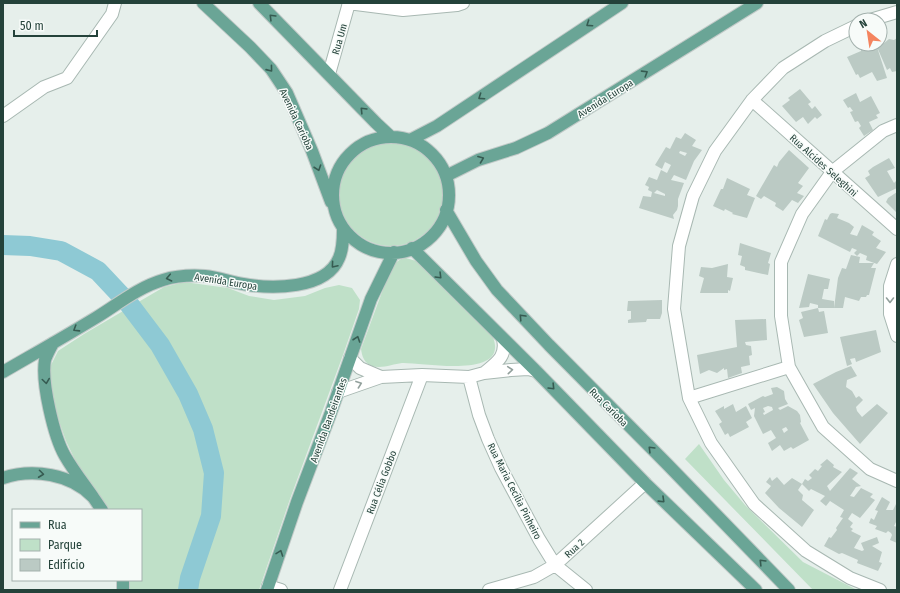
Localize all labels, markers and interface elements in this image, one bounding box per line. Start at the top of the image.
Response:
scale bar [14,12,97,38]
north arrow [848,12,888,52]
one-way arrow [269,14,277,22]
text: N [857,16,869,31]
text: 50 m [20,19,44,33]
one-way arrow [587,19,594,26]
street label: Rua Um [330,22,350,56]
one-way arrow [266,65,273,72]
one-way arrow [641,71,648,78]
street label: Avenida Europa [575,77,636,121]
street label: Avenida Carioba [277,87,316,152]
one-way arrow [479,92,486,99]
one-way arrow [360,107,368,115]
street label: Rua Alcides Seleghini [787,132,860,199]
one-way arrow [477,156,484,164]
one-way arrow [313,164,321,171]
one-way arrow [331,261,338,268]
street label: Avenida Europa [194,271,258,293]
one-way arrow [434,271,442,279]
one-way arrow [166,274,172,282]
one-way arrow [886,297,894,303]
one-way arrow [520,314,527,322]
one-way arrow [73,325,80,332]
one-way arrow [352,335,361,342]
one-way arrow [507,366,513,375]
street label: Avenida Bandeirantes [308,376,350,464]
one-way arrow [41,377,50,384]
one-way arrow [356,381,363,389]
one-way arrow [547,382,554,390]
street label: Rua Carioba [587,386,630,429]
street label: Rua Maria Cecília Pinheiro [485,441,545,542]
one-way arrow [648,446,656,454]
street label: Rua Célia Gobbo [364,449,400,516]
one-way arrow [38,470,45,479]
one-way arrow [657,495,665,502]
legend [12,509,142,581]
text: Rua [48,518,67,532]
street label: Rua 2 [562,536,587,561]
text: Parque [48,538,82,552]
one-way arrow [275,550,283,557]
text: Edifício [48,558,85,572]
one-way arrow [759,559,766,567]

